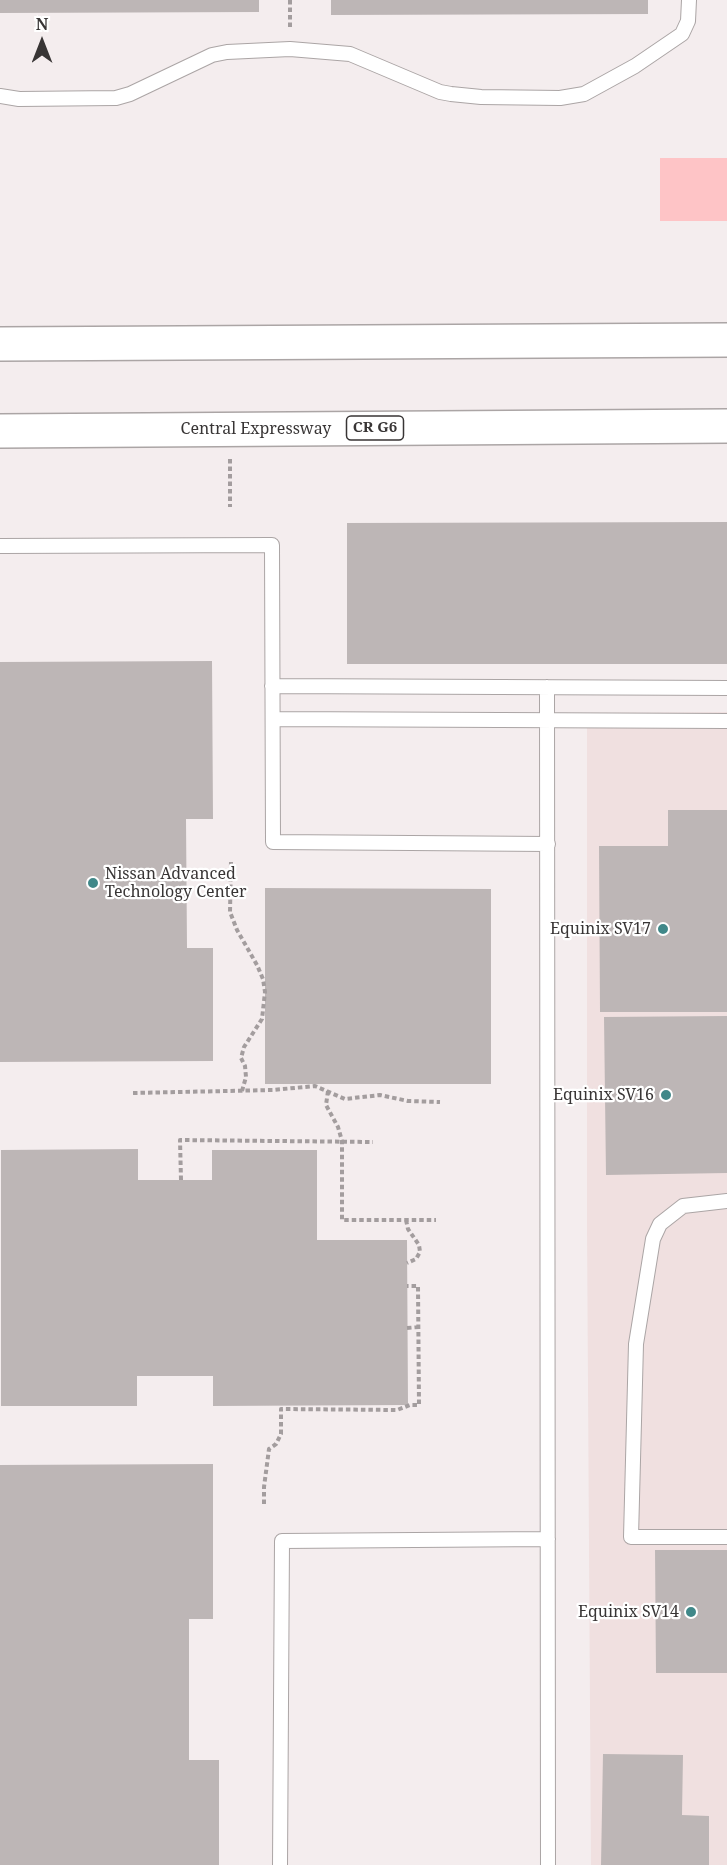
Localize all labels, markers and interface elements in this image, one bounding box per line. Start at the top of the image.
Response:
north arrow [12,12,72,72]
text: N [36,13,48,35]
road number: CR G6 [346,416,404,440]
street label: Central Expressway [181,419,331,439]
place label: Nissan Advanced Technology Center [105,864,247,902]
marker: Nissan Advanced Technology Center [86,876,100,890]
place label: Equinix SV17 [550,919,651,939]
marker: Equinix SV17 [656,922,670,936]
place label: Equinix SV16 [553,1085,654,1105]
marker: Equinix SV16 [659,1088,673,1102]
place label: Equinix SV14 [578,1602,679,1622]
marker: Equinix SV14 [684,1605,698,1619]

